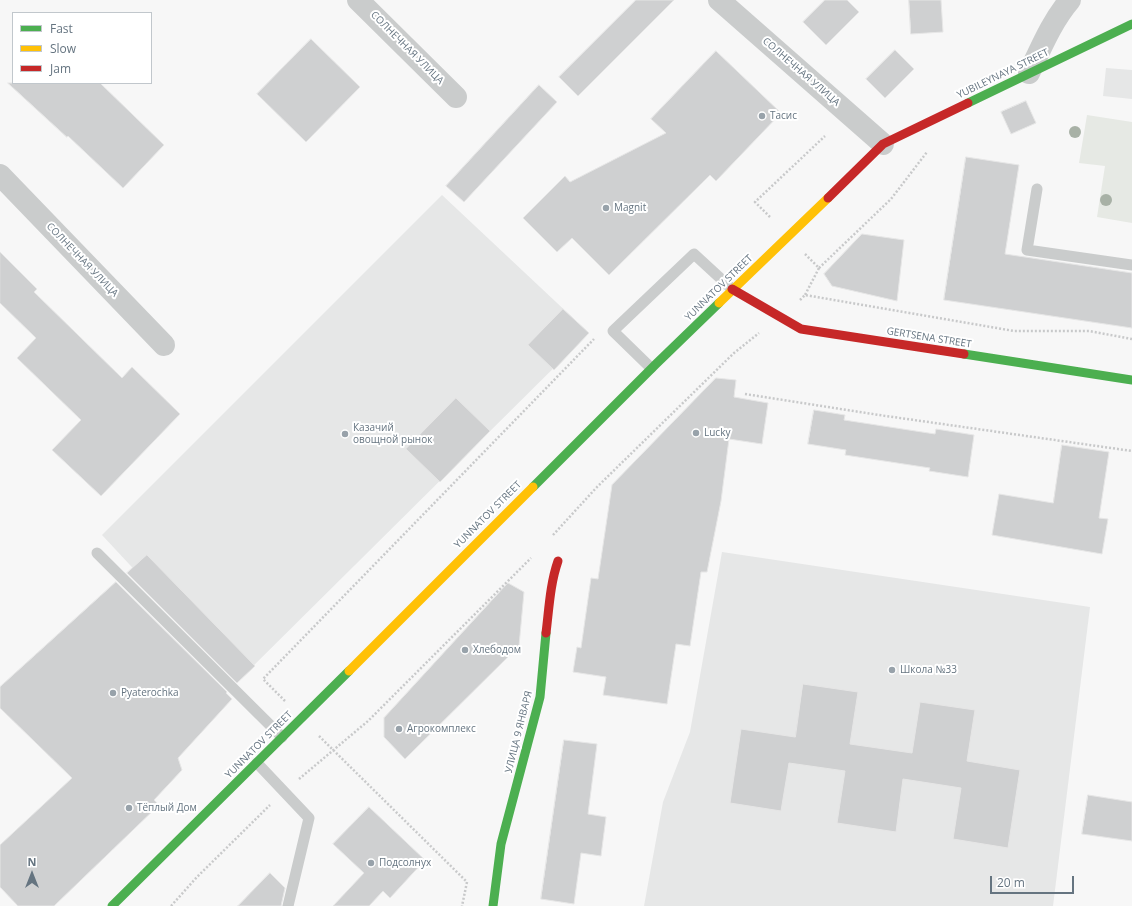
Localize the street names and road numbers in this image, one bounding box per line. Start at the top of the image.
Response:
street label: СОЛНЕЧНАЯ УЛИЦА [368,9,446,87]
street label: СОЛНЕЧНАЯ УЛИЦА [760,35,842,109]
street label: YUBILEYNAYA STREET [955,47,1051,101]
street label: СОЛНЕЧНАЯ УЛИЦА [44,221,120,299]
street label: YUNNATOV STREET [683,252,755,324]
street label: GERTSENA STREET [886,325,972,351]
street label: YUNNATOV STREET [452,479,524,551]
street label: УЛИЦА 9 ЯНВАРЯ [503,690,535,774]
street label: YUNNATOV STREET [223,709,295,781]

